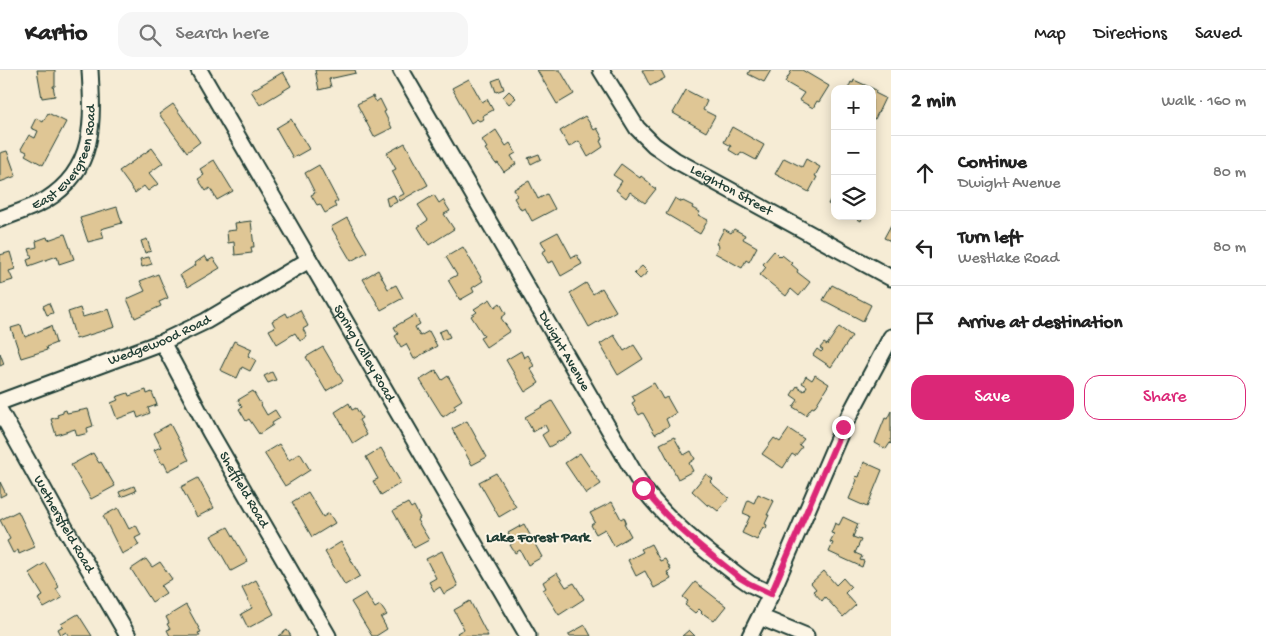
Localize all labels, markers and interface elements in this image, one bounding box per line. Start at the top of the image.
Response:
search box [118,12,468,57]
text: Kartio [25,20,88,49]
icon: search [136,21,164,49]
text: Search here [176,23,269,46]
text: Map [1034,24,1066,45]
text: Directions [1094,24,1167,45]
text: Saved [1195,24,1241,45]
map controls [831,85,876,220]
button: + [831,85,876,130]
text: 2 min [911,90,956,115]
text: Walk · 160 m [1161,93,1246,112]
street label: East Evergreen Road [29,103,100,214]
button: − [831,130,876,175]
text: Continue [958,152,1027,175]
icon: ahead [911,159,939,187]
street label: Leighton Street [687,161,776,221]
text: 80 m [1213,164,1246,183]
button: layers [831,175,876,220]
text: Dwight Avenue [958,175,1060,194]
text: Turn left [958,227,1022,250]
icon: left [911,234,939,262]
text: 80 m [1213,239,1246,258]
text: Westlake Road [958,250,1059,269]
street label: Spring Valley Road [329,302,400,407]
street label: Dwight Avenue [533,307,594,395]
icon: arrive [911,309,939,337]
street label: Wedgewood Road [106,310,216,370]
text: Arrive at destination [958,312,1122,335]
button: Save [911,375,1074,420]
button: Share [1084,375,1246,420]
route end [832,416,855,439]
street label: Sheffield Road [215,449,273,533]
street label: Wethersfield Road [29,473,99,578]
route start [632,477,655,500]
district label: Lake Forest Park [486,529,592,547]

